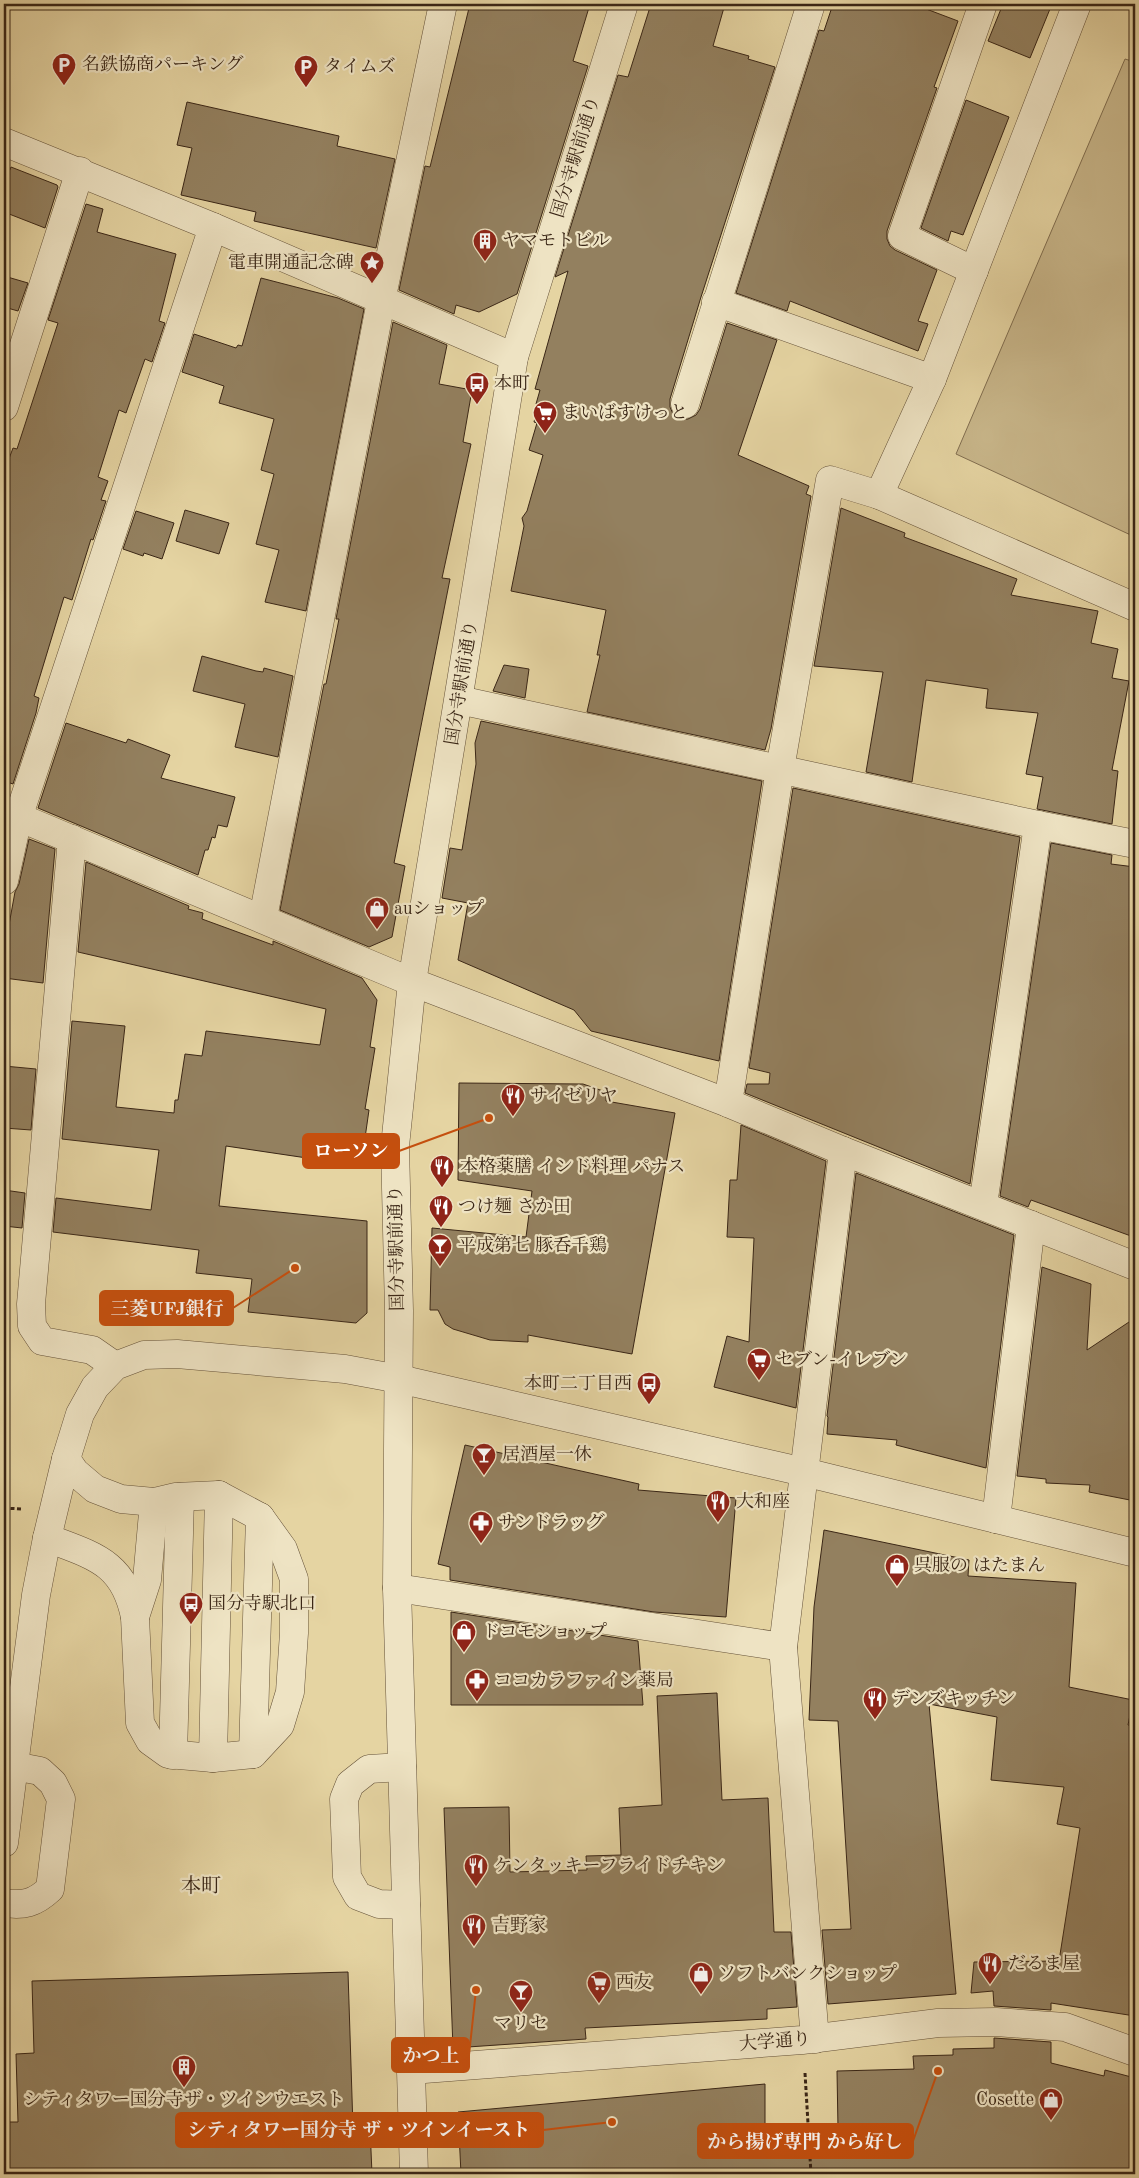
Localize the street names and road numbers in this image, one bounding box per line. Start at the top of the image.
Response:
street label: 国分寺駅前通り [547,94,603,220]
street label: 国分寺駅前通り [441,619,481,747]
street label: 国分寺駅前通り [385,1185,407,1311]
street label: 大学通り [738,2028,812,2054]

